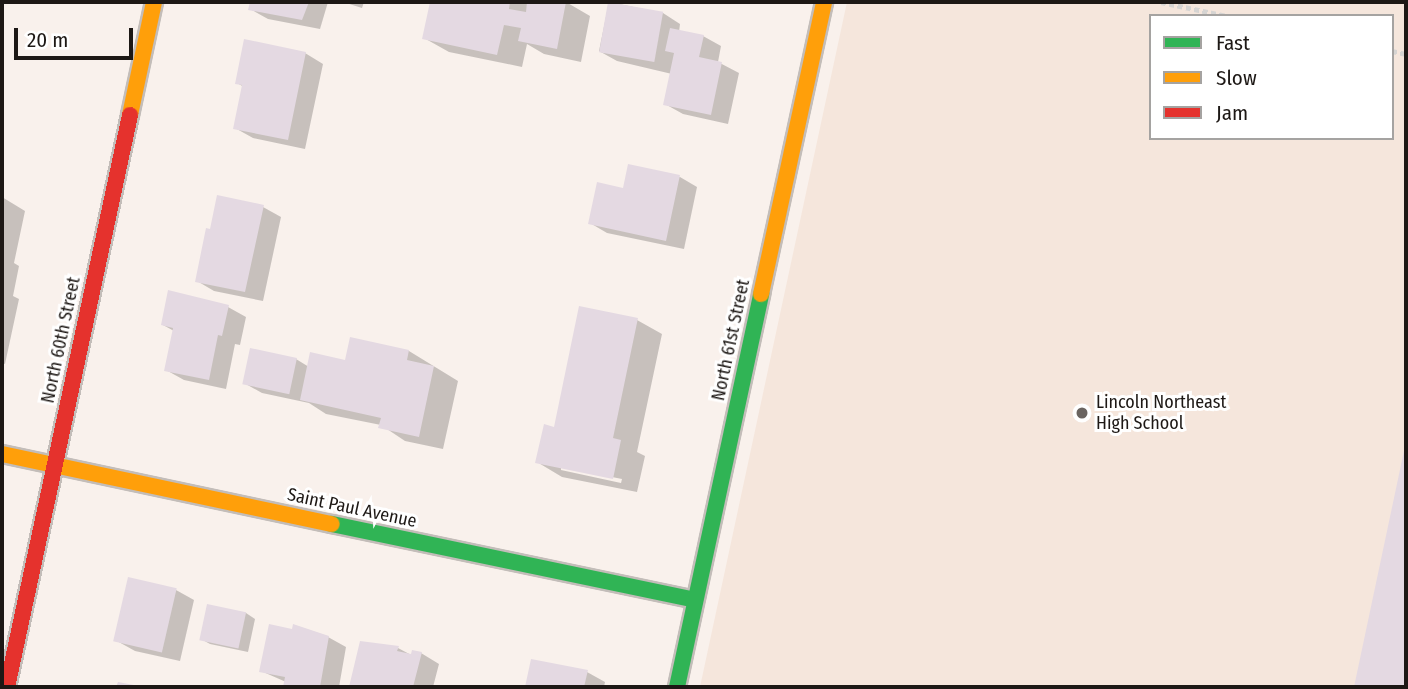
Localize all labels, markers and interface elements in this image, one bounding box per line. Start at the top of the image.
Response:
scale bar [18,14,136,58]
legend [1149,14,1394,140]
text: 20 m [27,27,68,53]
text: Fast [1216,30,1250,56]
text: Slow [1216,65,1257,91]
text: Jam [1216,100,1248,126]
street label: North 60th Street [37,275,85,405]
street label: North 61st Street [708,277,754,403]
place label: Lincoln Northeast High School [1096,392,1226,434]
marker: Lincoln Northeast High School [1074,405,1090,421]
street label: Saint Paul Avenue [285,484,419,532]

